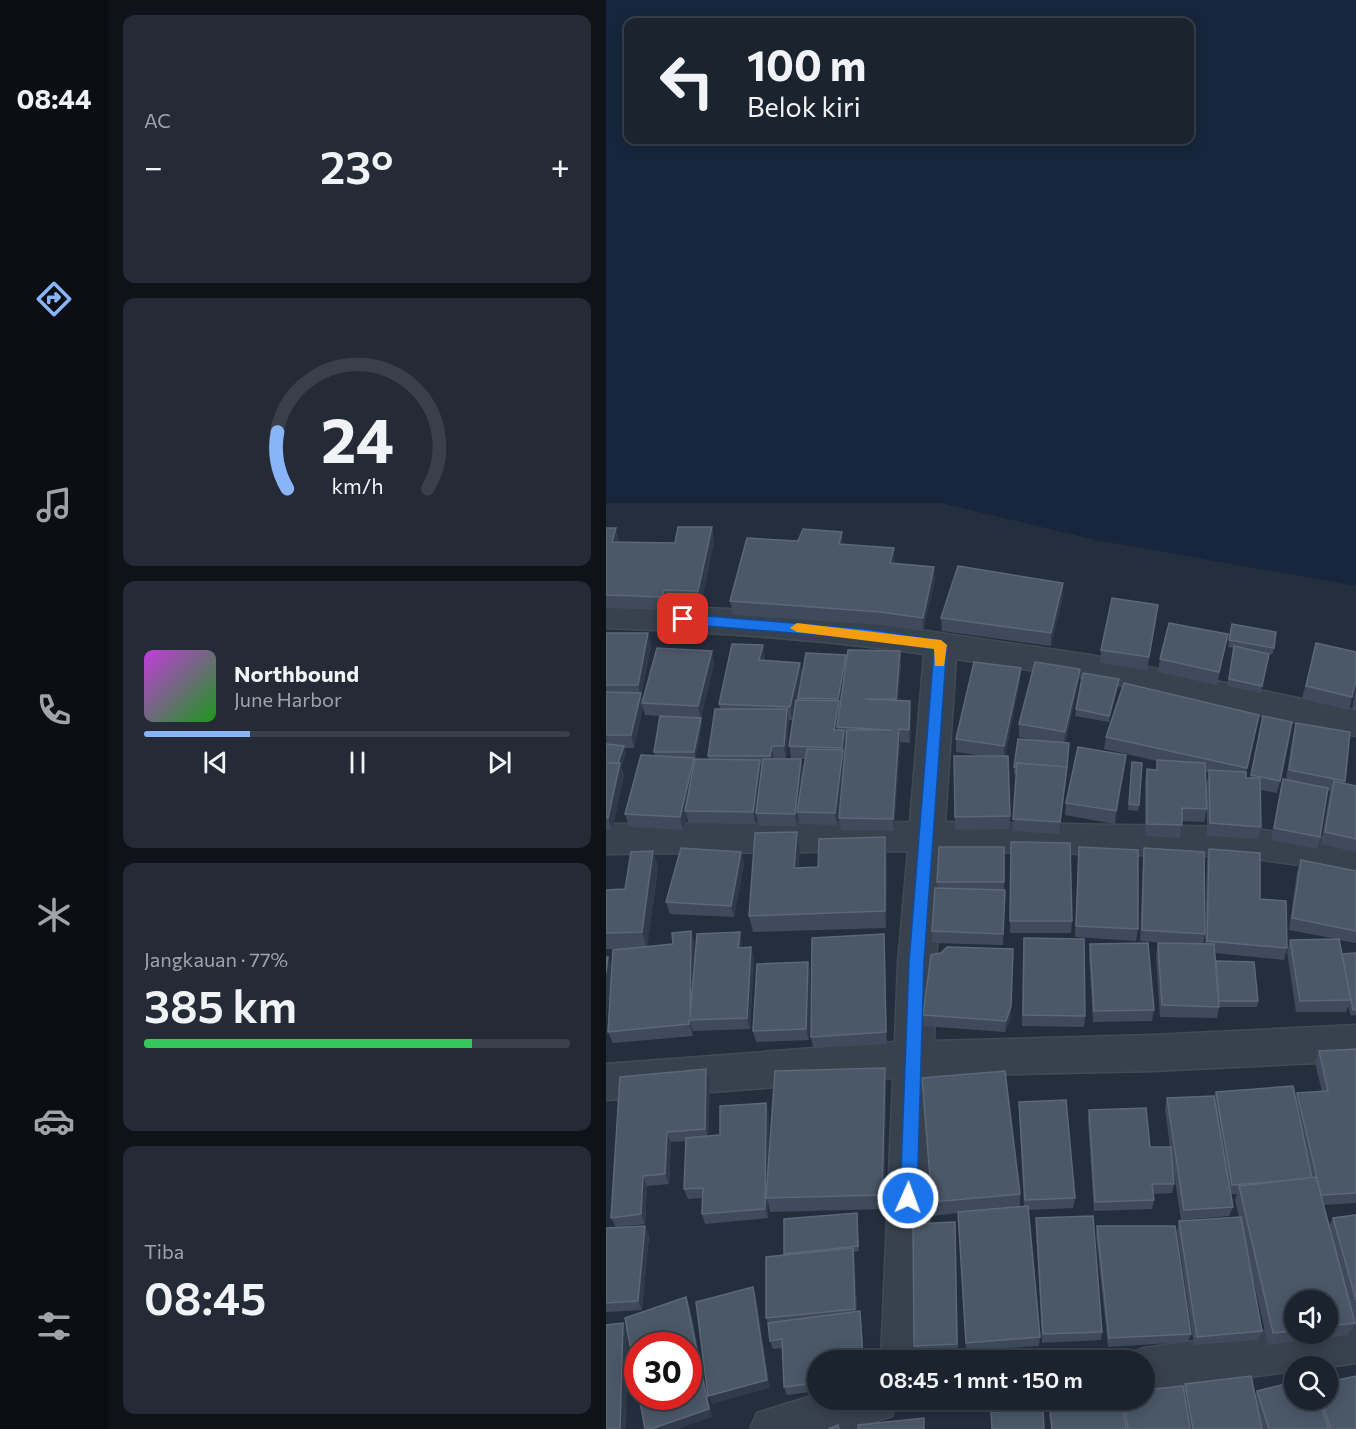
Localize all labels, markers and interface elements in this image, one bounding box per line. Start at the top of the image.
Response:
text: 100 m [747,38,867,90]
icon: left [648,42,726,120]
text: 08:44 [17,82,91,115]
text: Belok kiri [747,90,861,123]
text: AC [144,108,171,132]
text: 23° [320,138,393,193]
text: − [144,145,163,186]
text: + [551,145,570,186]
icon: directions [33,278,75,320]
text: 24 [321,400,393,476]
text: km/h [331,472,383,498]
icon: music [33,484,75,526]
pin [657,593,708,644]
icon: arrive [666,602,699,635]
text: Northbound [234,660,359,687]
text: June Harbor [234,687,342,711]
icon: phone [33,689,75,731]
icon: previous [199,746,232,779]
icon: pause [341,746,374,779]
icon: next [483,746,516,779]
icon: climate [33,894,75,936]
text: Jangkauan · 77% [144,947,288,971]
text: 385 km [144,977,297,1032]
icon: car [33,1100,75,1142]
position arrow [876,1166,940,1230]
text: Tiba [144,1239,184,1263]
text: 08:45 [144,1269,266,1324]
map controls [1284,1290,1338,1410]
button: sound [1284,1290,1338,1344]
icon: filters [33,1305,75,1347]
speed limit sign: 30 [624,1332,702,1410]
button: search [1284,1356,1338,1410]
text: 08:45 · 1 mnt · 150 m [879,1366,1083,1393]

